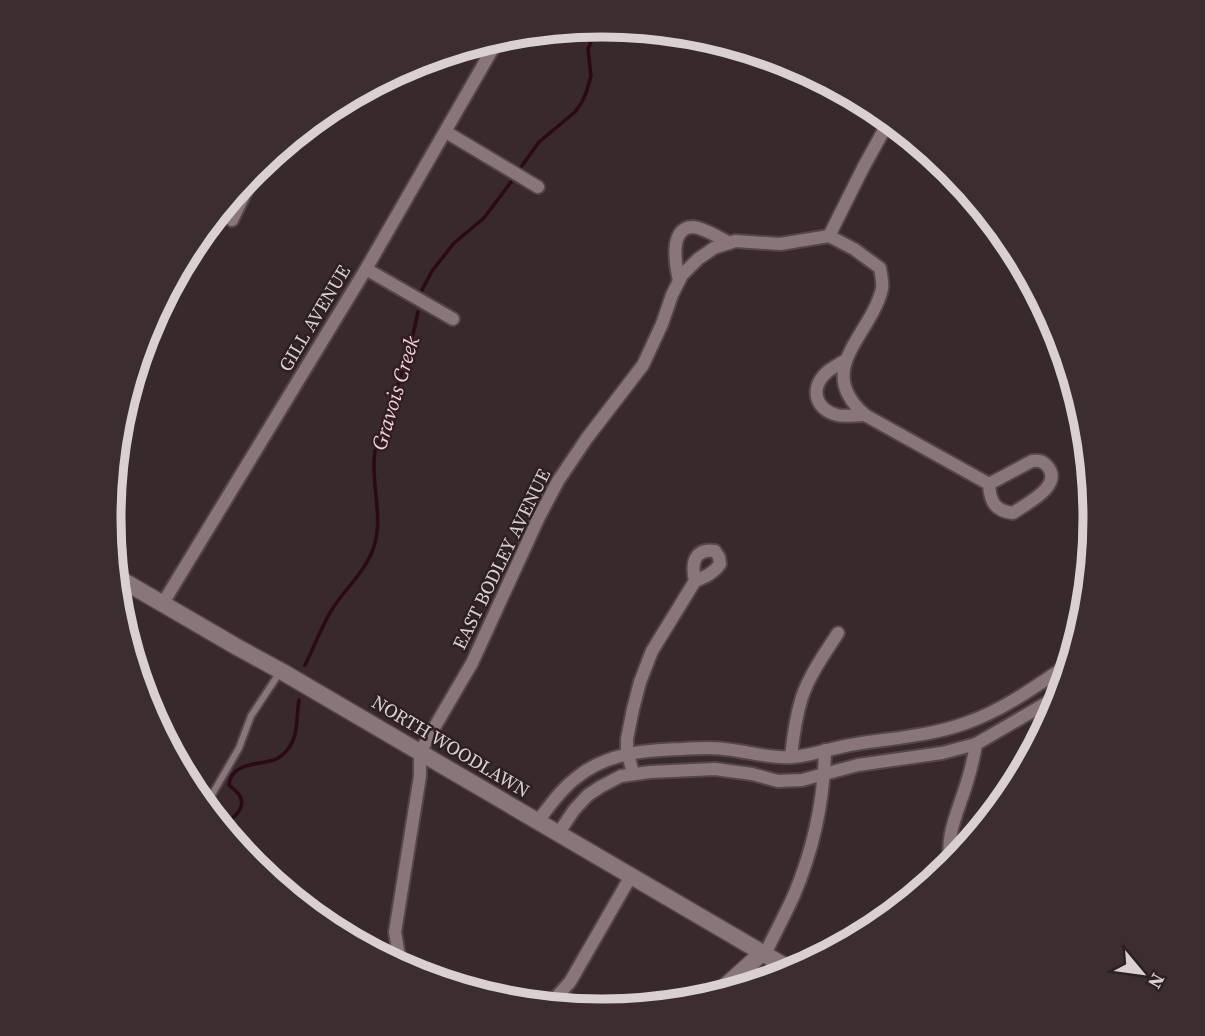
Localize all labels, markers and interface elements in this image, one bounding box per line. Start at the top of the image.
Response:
street label: GILL AVENUE [272,260,356,376]
water label: Gravois Creek [364,332,426,454]
street label: EAST BODLEY AVENUE [446,464,556,654]
street label: NORTH WOODLAWN [367,689,535,803]
north arrow [1107,938,1177,1008]
text: N [1142,969,1172,994]

